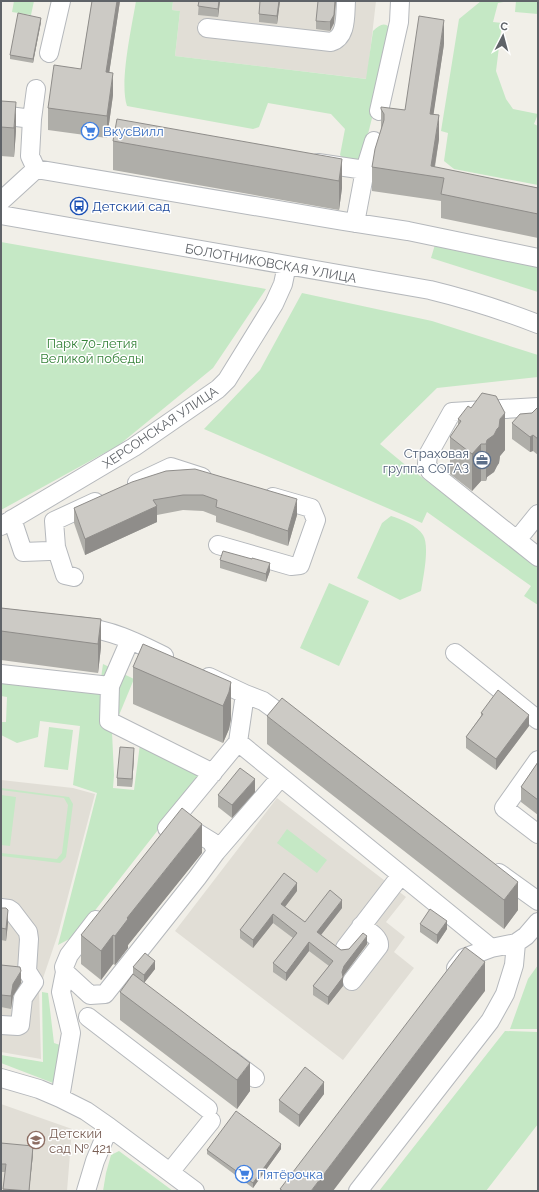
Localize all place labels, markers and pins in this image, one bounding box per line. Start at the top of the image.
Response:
supermarket icon: ВкусВилл [80,121,100,141]
place label: ВкусВилл [103,124,164,139]
bus stop icon: Детский сад [69,196,89,216]
place label: Детский сад [92,199,170,214]
place label: Страховая группа СОГАЗ [383,446,469,476]
office icon: Страховая группа СОГАЗ [472,450,492,470]
place label: Детский сад № 421 [49,1126,112,1156]
school or university icon: Детский сад № 421 [26,1130,46,1150]
supermarket icon: Пятёрочка [234,1164,254,1184]
place label: Пятёрочка [257,1167,323,1182]

